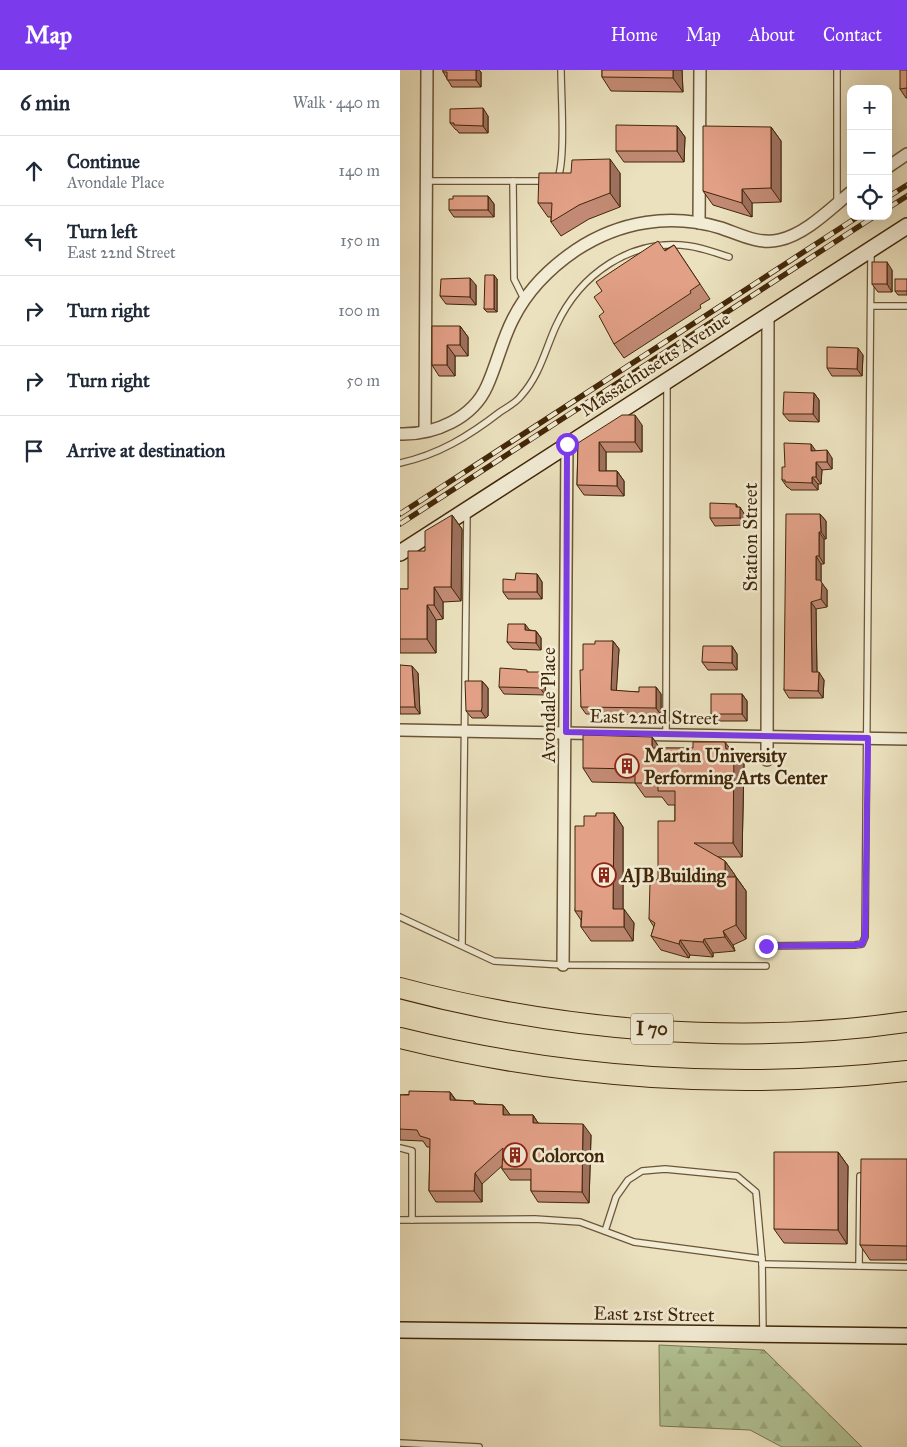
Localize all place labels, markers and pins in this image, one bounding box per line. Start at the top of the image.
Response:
place label: Martin University Performing Arts Center [644,744,828,790]
building icon: Martin University Performing Arts Center [614,753,640,779]
building icon: AJB Building [591,862,617,888]
place label: AJB Building [620,864,727,888]
building icon: Colorcon [502,1142,528,1168]
place label: Colorcon [532,1144,605,1167]

